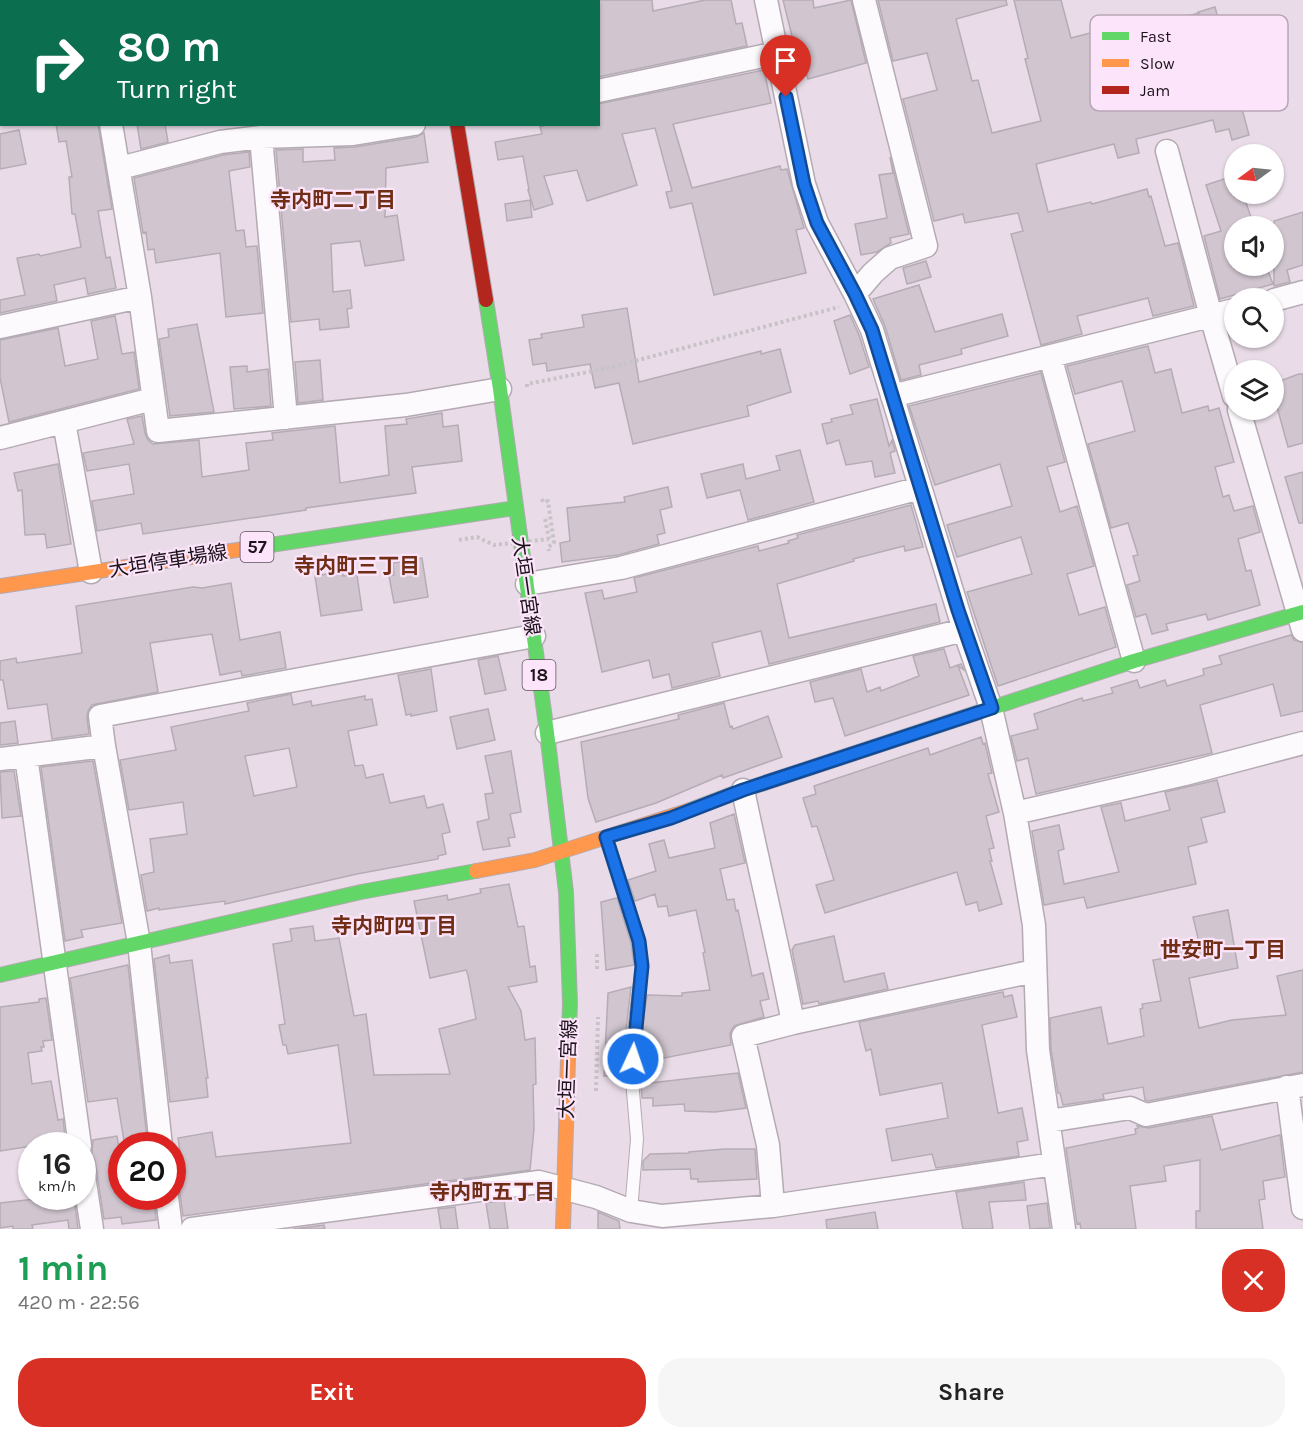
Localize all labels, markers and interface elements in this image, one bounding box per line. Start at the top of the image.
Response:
legend [1090,15,1288,111]
text: 80 m [117,22,221,72]
icon: right [18,24,96,102]
text: Fast [1140,27,1171,46]
pin [760,35,811,97]
icon: arrive [769,44,802,77]
text: Slow [1140,54,1175,73]
text: Turn right [117,73,237,105]
text: Jam [1140,81,1170,100]
north arrow [1224,144,1284,204]
map controls [1224,144,1284,420]
district label: 寺内町二丁目 [270,188,396,212]
button: sound [1224,216,1284,276]
button: search [1224,288,1284,348]
button: layers [1224,360,1284,420]
road number: 57 [240,532,274,562]
street label: 大垣一宮線 [508,535,544,637]
street label: 大垣停車場線 [107,540,229,582]
district label: 寺内町三丁目 [294,554,420,578]
road number: 18 [522,660,556,690]
district label: 寺内町四丁目 [331,914,457,938]
district label: 世安町一丁目 [1160,938,1286,962]
street label: 大垣一宮線 [555,1019,581,1119]
position arrow [601,1027,665,1091]
speed limit sign: 20 [108,1132,186,1210]
text: 16 [43,1146,71,1182]
text: km/h [38,1177,76,1195]
district label: 寺内町五丁目 [429,1180,555,1204]
text: 1 min [18,1247,108,1289]
button: close [1222,1249,1285,1312]
text: 420 m · 22:56 [18,1291,140,1314]
button: Exit [18,1358,646,1427]
button: Share [658,1358,1285,1427]

